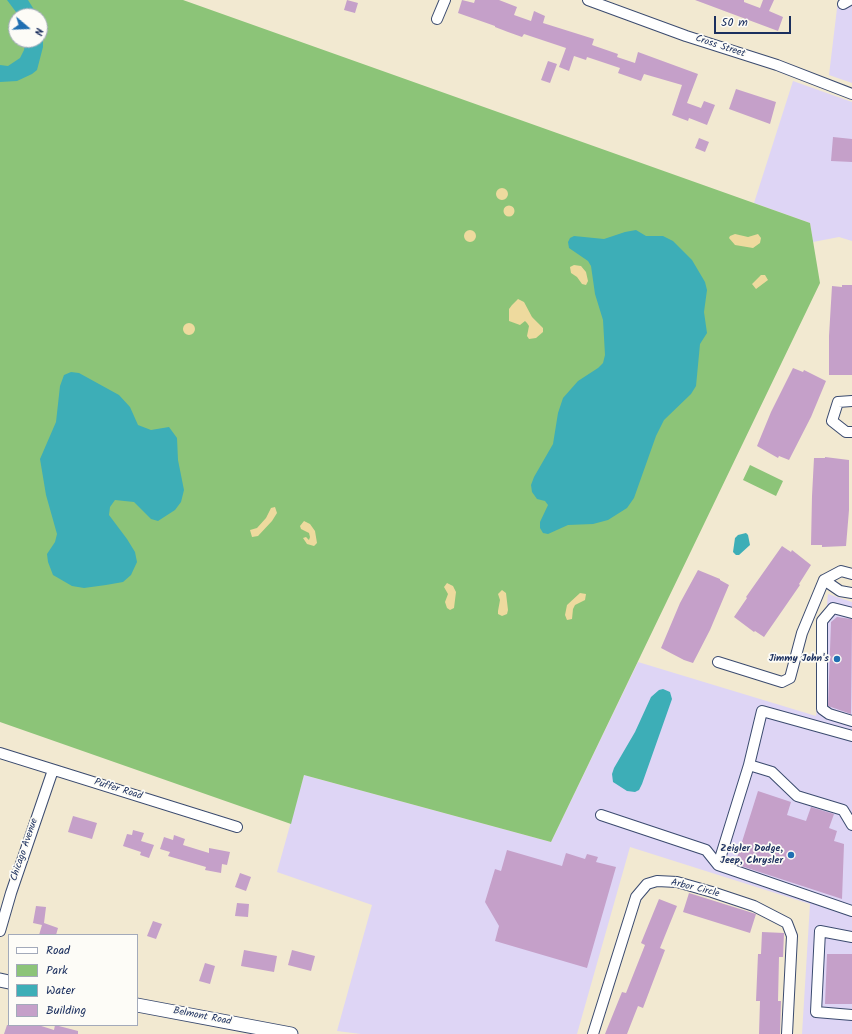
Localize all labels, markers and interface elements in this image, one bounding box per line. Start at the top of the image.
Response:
north arrow [8,8,48,48]
scale bar [716,8,793,34]
text: 50 m [721,13,748,32]
text: N [29,25,48,38]
street label: Cross Street [694,33,746,61]
place label: Jimmy John's [769,653,829,665]
marker: Jimmy John's [832,654,842,664]
street label: Puffer Road [93,777,143,803]
street label: Chicago Avenue [9,817,41,883]
place label: Zeigler Dodge, Jeep, Chrysler [720,843,783,866]
marker: Zeigler Dodge, Jeep, Chrysler [786,850,796,860]
street label: Arbor Circle [669,877,721,901]
legend [8,934,138,1026]
text: Road [46,941,70,960]
text: Park [46,961,68,980]
text: Water [46,981,75,1000]
text: Building [46,1001,86,1020]
street label: Belmont Road [172,1005,232,1029]

